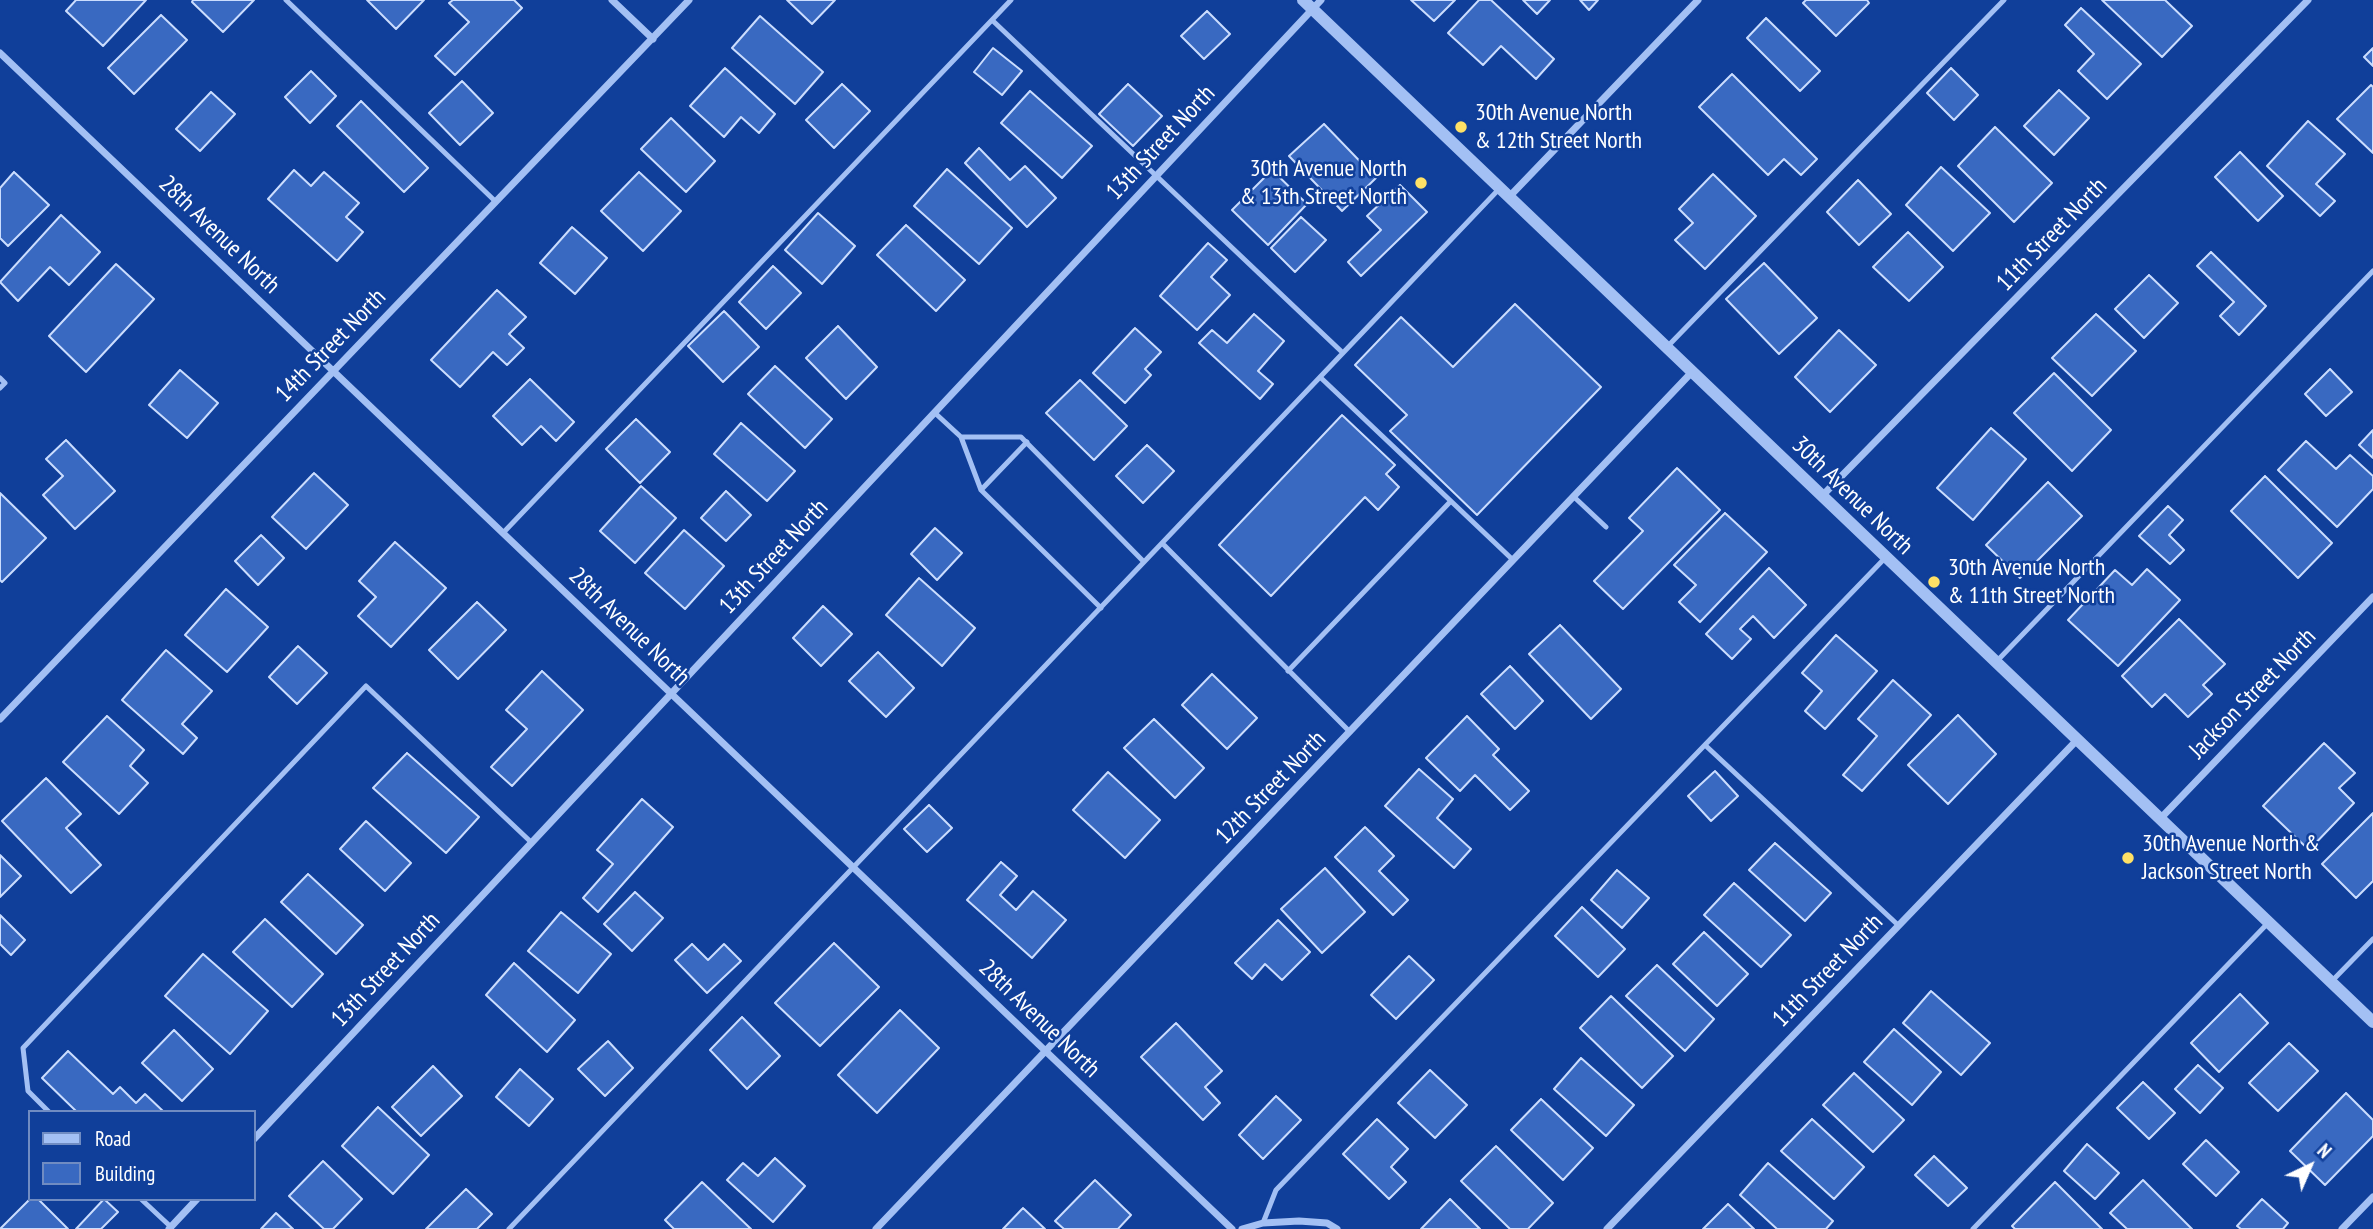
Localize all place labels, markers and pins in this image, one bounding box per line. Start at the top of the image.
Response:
place label: 30th Avenue North & 12th Street North [1475,99,1642,155]
marker: 30th Avenue North & 12th Street North [1453,119,1469,135]
place label: 30th Avenue North & 13th Street North [1240,155,1407,211]
marker: 30th Avenue North & 13th Street North [1413,175,1429,191]
place label: 30th Avenue North & 11th Street North [1948,554,2115,610]
marker: 30th Avenue North & 11th Street North [1926,574,1942,590]
place label: 30th Avenue North & Jackson Street North [2142,830,2320,886]
marker: 30th Avenue North & Jackson Street North [2120,850,2136,866]

